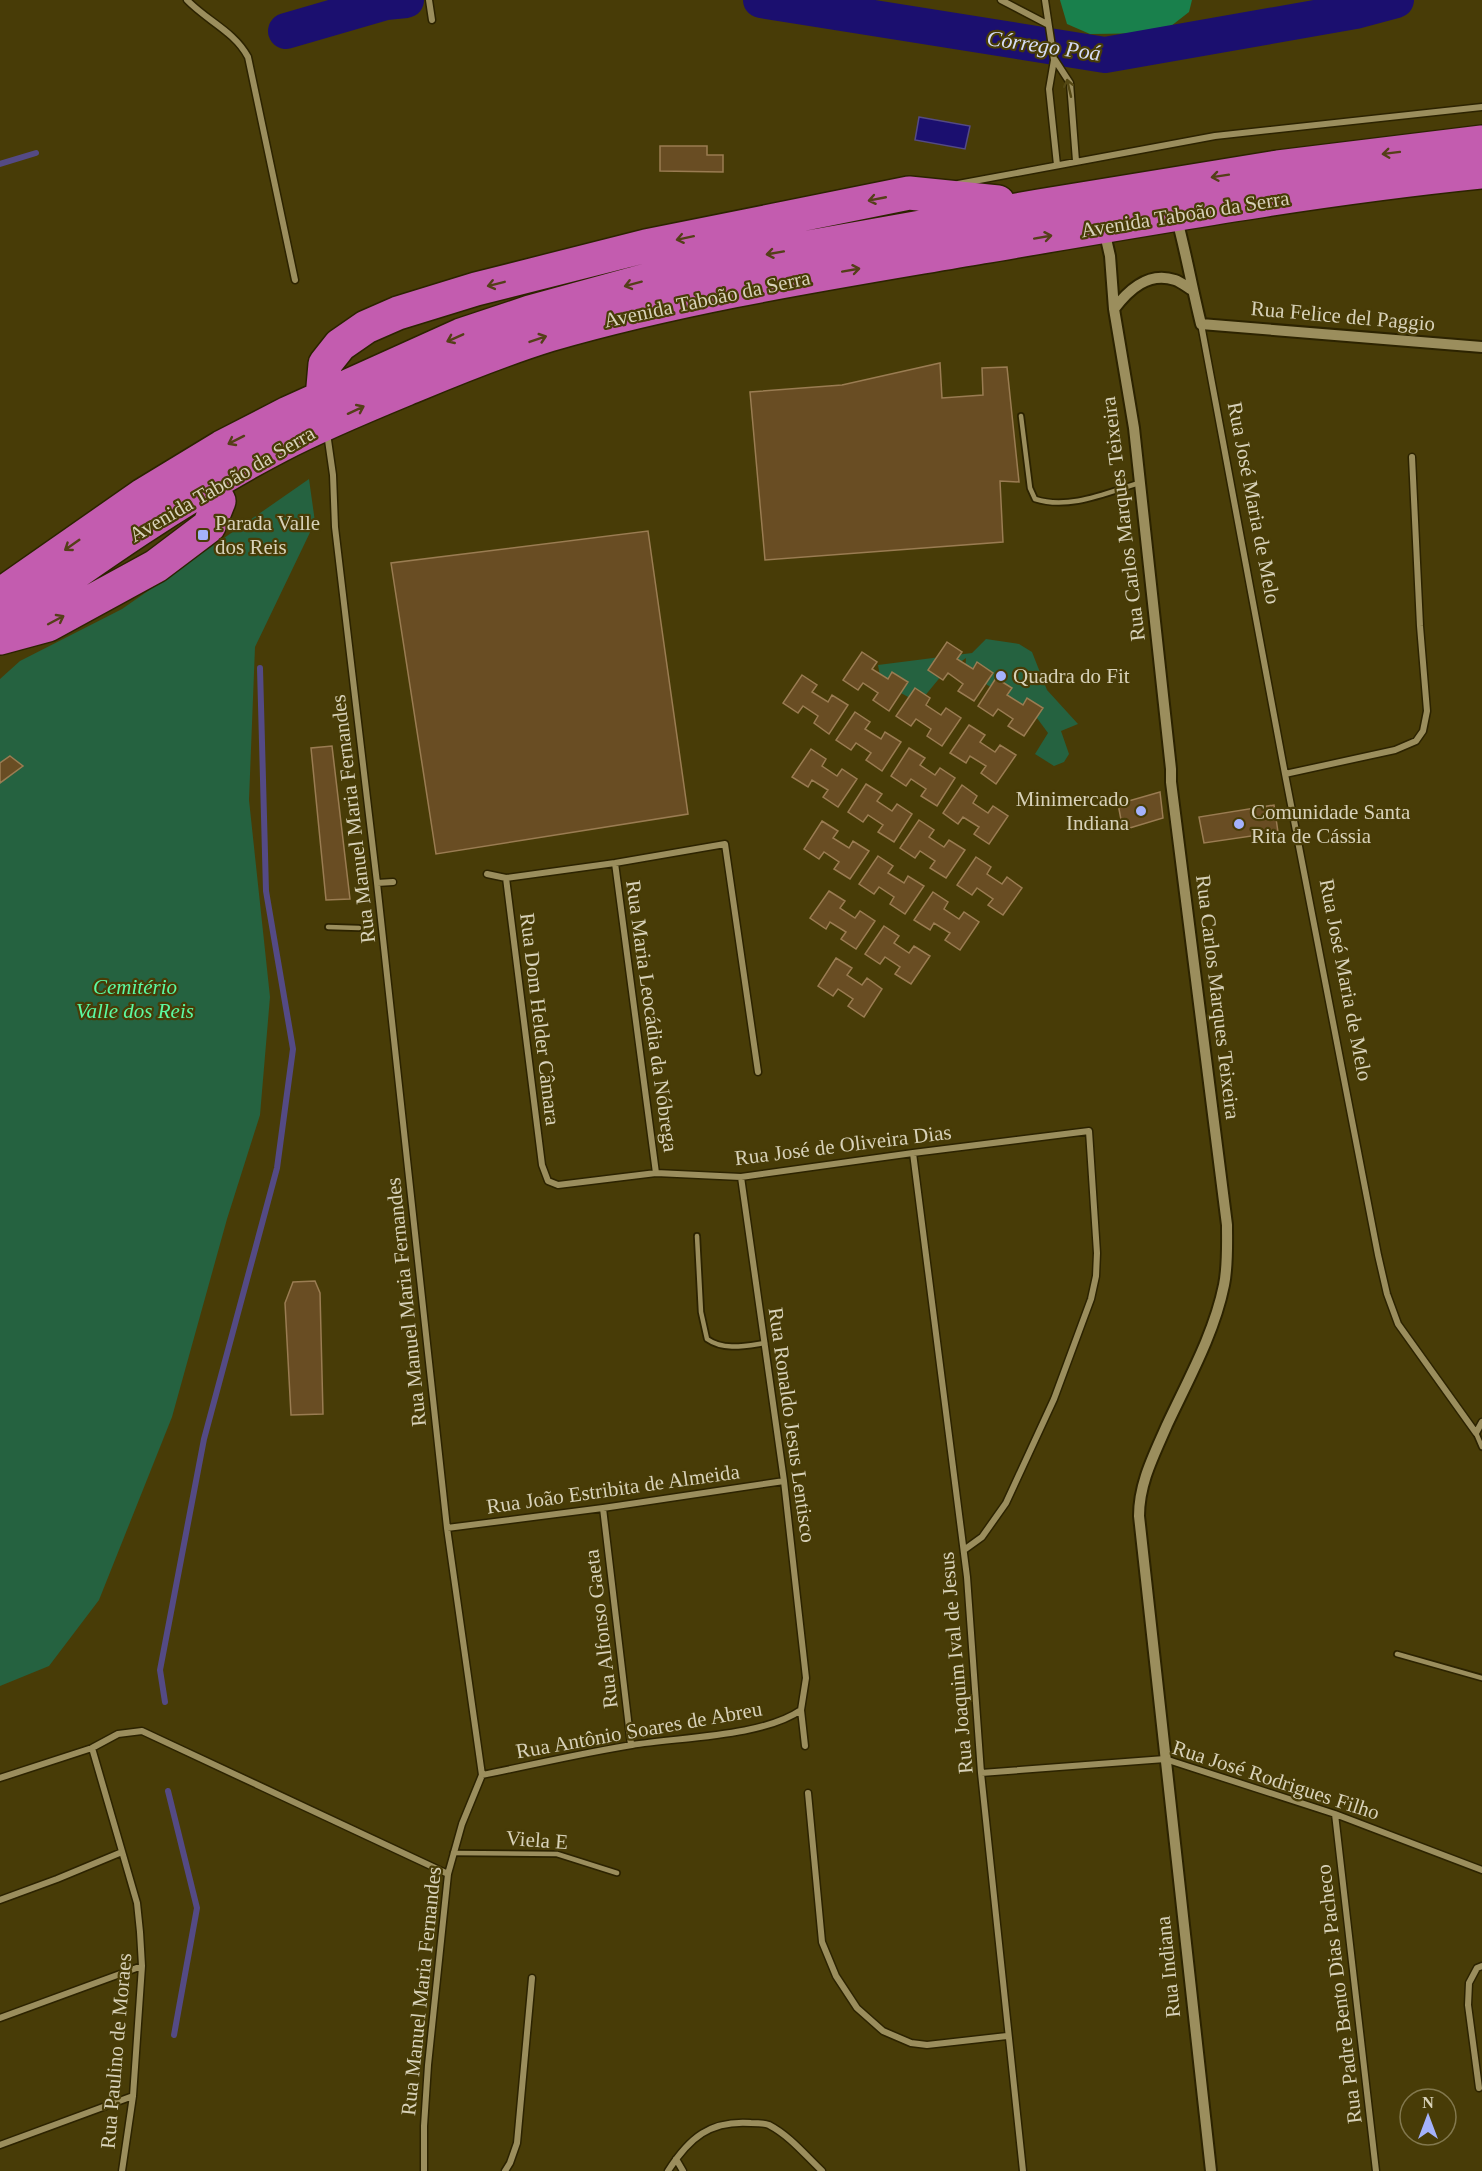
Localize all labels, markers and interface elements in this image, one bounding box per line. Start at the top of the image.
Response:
water label: Córrego Poá [985,25,1102,66]
one-way arrow [1062,79,1074,98]
one-way arrow [1382,147,1402,158]
one-way arrow [1211,171,1230,182]
street label: Avenida Taboão da Serra [1079,186,1292,242]
one-way arrow [867,194,887,205]
one-way arrow [1033,231,1052,242]
one-way arrow [676,233,696,244]
one-way arrow [765,248,785,259]
one-way arrow [841,264,860,275]
street label: Avenida Taboão da Serra [602,265,813,333]
one-way arrow [487,278,506,290]
one-way arrow [624,278,643,290]
street label: Rua Felice del Paggio [1250,296,1436,336]
one-way arrow [446,333,464,344]
one-way arrow [528,333,547,344]
street label: Rua Carlos Marques Teixeira [1096,395,1150,643]
street label: Rua José Maria de Melo [1223,400,1285,606]
one-way arrow [347,404,365,416]
street label: Avenida Taboão da Serra [125,421,320,547]
one-way arrow [227,434,245,446]
place label: Parada Valle dos Reis [215,511,320,559]
marker: Parada Valle dos Reis [196,528,210,542]
one-way arrow [64,539,81,551]
one-way arrow [46,614,64,625]
place label: Quadra do Fit [1013,664,1130,688]
marker: Quadra do Fit [994,669,1008,683]
street label: Rua Manuel Maria Fernandes [326,693,380,945]
place label: Minimercado Indiana [1016,787,1130,835]
place label: Comunidade Santa Rita de Cássia [1251,800,1411,848]
marker: Minimercado Indiana [1134,804,1148,818]
marker: Comunidade Santa Rita de Cássia [1232,817,1246,831]
street label: Rua Carlos Marques Teixeira [1191,873,1245,1121]
street label: Rua José Maria de Melo [1315,877,1377,1083]
street label: Rua Maria Leocádia da Nóbrega [621,879,683,1154]
street label: Rua Dom Helder Câmara [515,911,565,1127]
park label: Cemitério Valle dos Reis [76,975,194,1023]
street label: Rua José de Oliveira Dias [733,1120,953,1170]
street label: Rua Manuel Maria Fernandes [381,1176,431,1428]
street label: Rua Ronaldo Jesus Lentisco [764,1306,820,1544]
street label: Rua João Estribita de Almeida [485,1459,742,1519]
street label: Rua Alfonso Gaeta [579,1548,623,1710]
street label: Rua Joaquim Ival de Jesus [934,1551,978,1775]
street label: Rua Antônio Soares de Abreu [514,1696,764,1763]
street label: Rua José Rodrigues Filho [1169,1735,1383,1825]
street label: Viela E [505,1826,569,1854]
street label: Rua Padre Bento Dias Pacheco [1311,1863,1367,2125]
street label: Rua Manuel Maria Fernandes [396,1865,446,2117]
street label: Rua Indiana [1151,1914,1185,2019]
street label: Rua Paulino de Moraes [95,1952,137,2150]
north arrow [1398,2087,1458,2147]
text: N [1422,2094,1434,2111]

